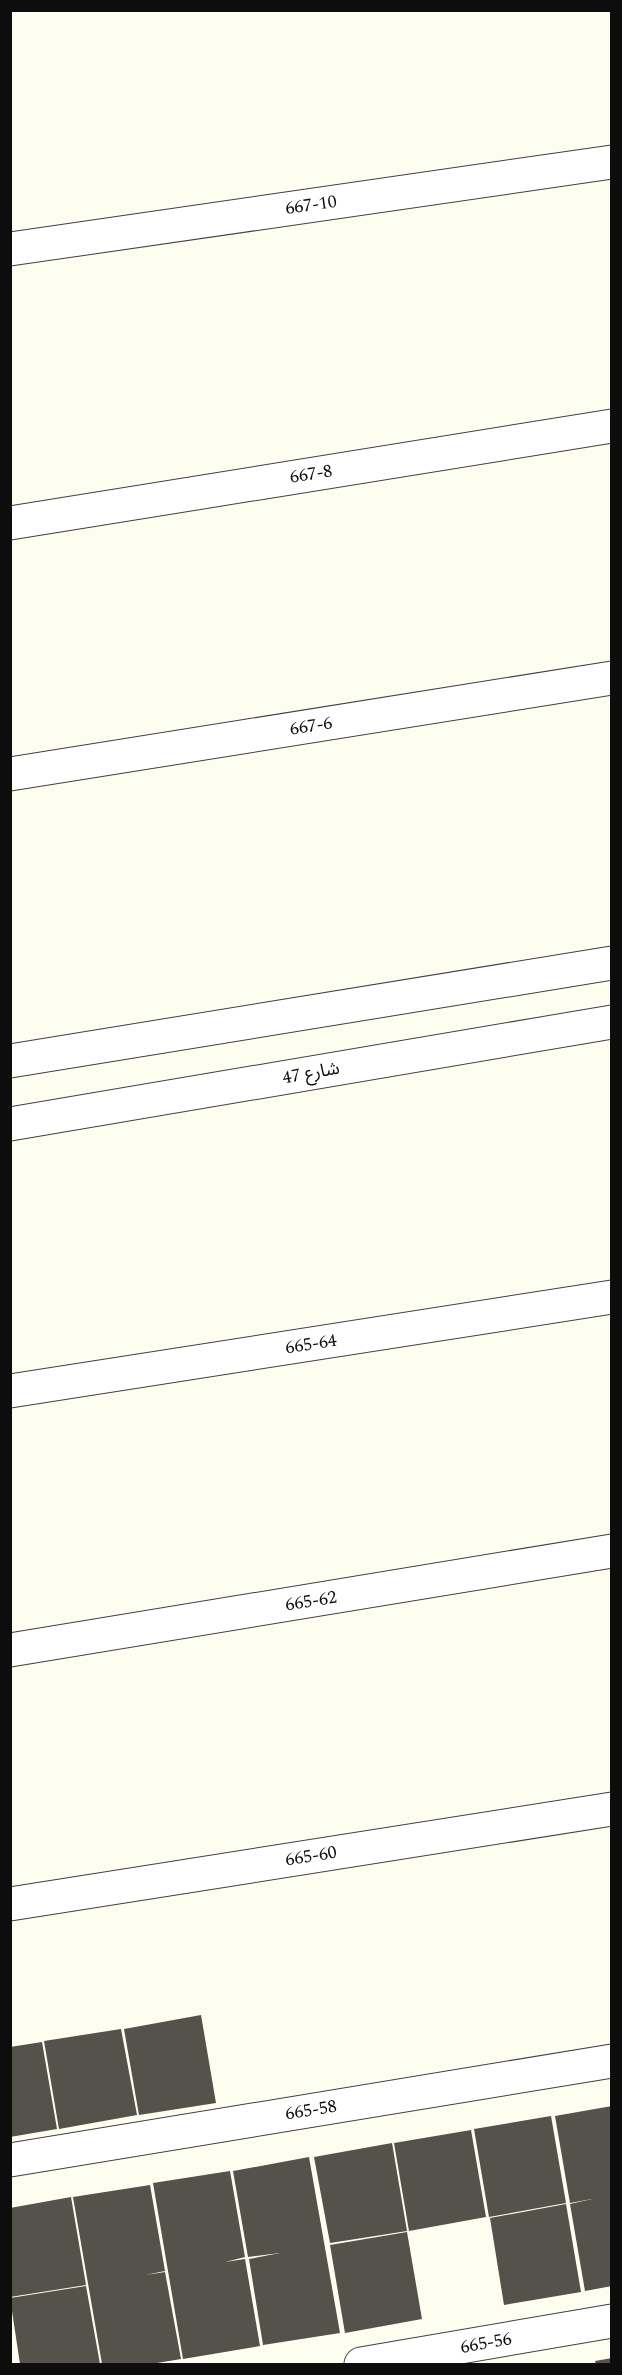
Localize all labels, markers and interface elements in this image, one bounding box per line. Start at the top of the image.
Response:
street label: 667-10 [283,188,339,222]
street label: 667-8 [288,457,334,491]
street label: 667-6 [288,709,334,743]
street label: شارع 47 [280,1055,342,1091]
street label: 665-64 [283,1327,339,1361]
street label: 665-62 [283,1584,339,1618]
street label: 665-60 [283,1839,339,1873]
street label: 665-58 [283,2093,339,2127]
street label: 665-56 [458,2325,514,2361]

